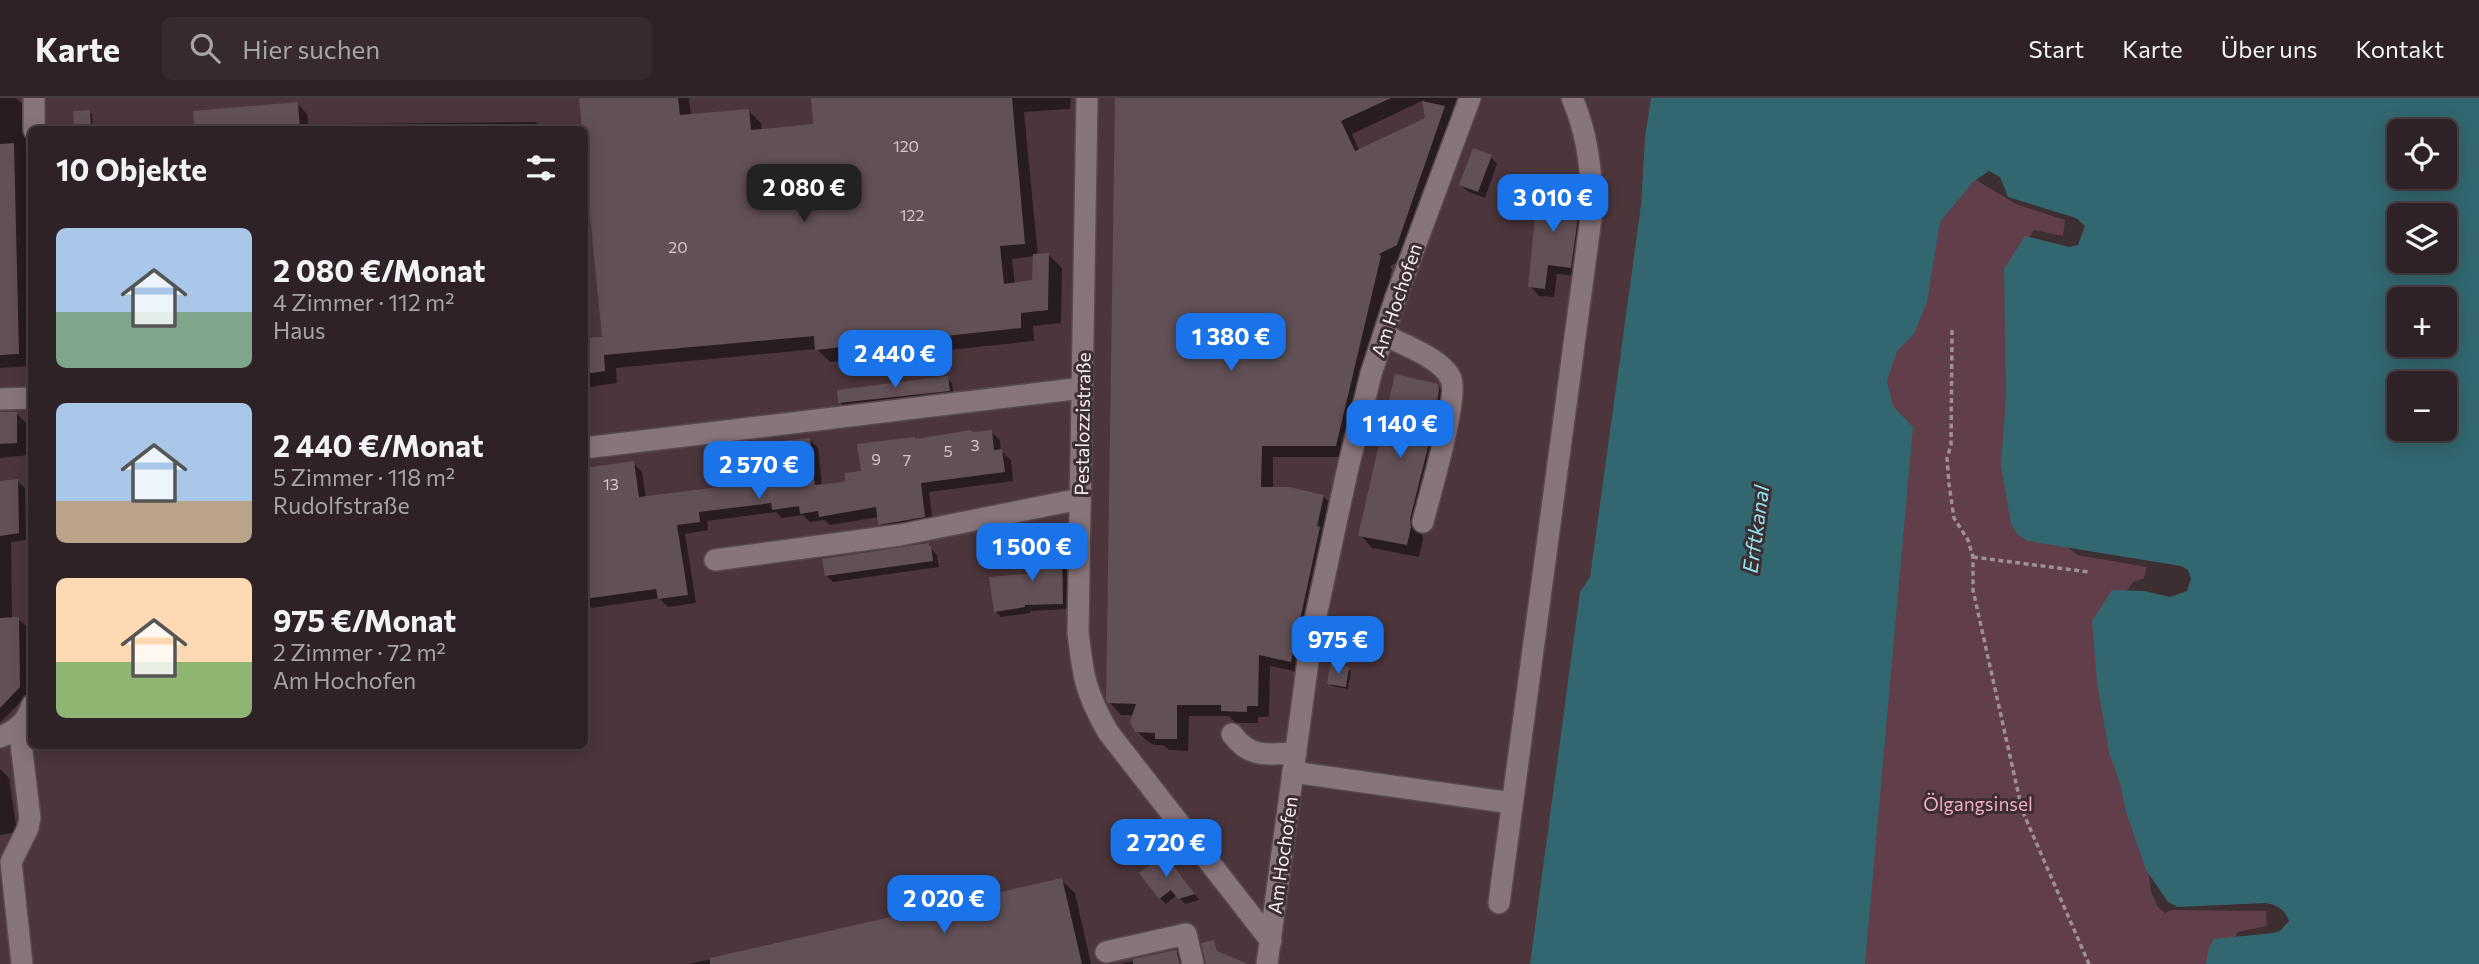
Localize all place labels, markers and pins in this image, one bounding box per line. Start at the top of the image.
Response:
pin: 2 080 € [739,164,869,224]
pin: 3 010 € [1488,174,1618,234]
pin: 1 380 € [1166,314,1296,373]
pin: 2 440 € [830,330,960,390]
pin: 1 140 € [1335,400,1465,460]
pin: 2 570 € [694,442,824,501]
pin: 1 500 € [967,524,1097,583]
pin: 975 € [1289,616,1387,676]
pin: 2 720 € [1101,820,1231,879]
pin: 2 020 € [879,876,1009,935]

